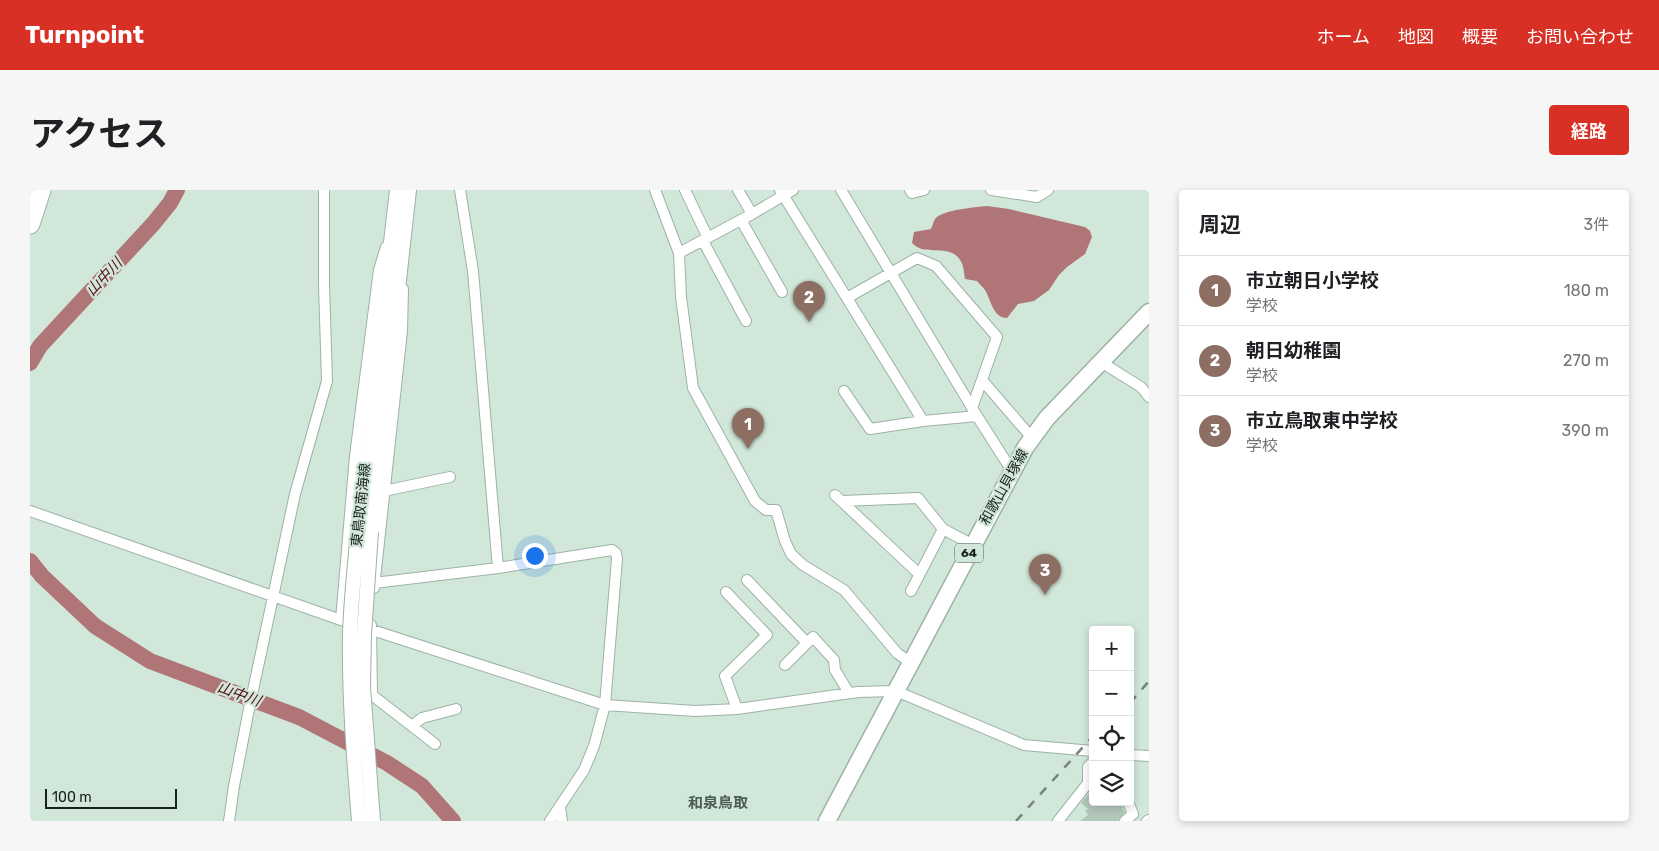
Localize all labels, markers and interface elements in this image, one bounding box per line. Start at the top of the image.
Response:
text: Turnpoint [25,21,144,49]
text: ホーム [1317,26,1370,48]
text: 地図 [1398,26,1434,48]
text: 概要 [1462,26,1498,48]
text: お問い合わせ [1526,26,1634,48]
button: 経路 [1549,105,1629,155]
text: アクセス [30,113,168,155]
text: 周辺 [1199,212,1241,237]
text: 3件 [1583,215,1609,234]
water label: 山中川 [82,253,127,300]
text: 市立朝日小学校 [1246,269,1379,292]
pin: 2 [793,281,825,322]
text: 1 [1211,281,1219,300]
text: 180 m [1564,281,1609,300]
text: 学校 [1246,296,1278,315]
text: 朝日幼稚園 [1246,339,1341,362]
text: 2 [1210,351,1220,370]
text: 270 m [1563,351,1609,370]
text: 学校 [1246,366,1278,385]
pin: 1 [732,408,764,449]
text: 市立鳥取東中学校 [1246,409,1398,432]
text: 3 [1210,421,1220,440]
text: 390 m [1562,421,1609,440]
text: 学校 [1246,436,1278,455]
street label: 和歌山貝塚線 [976,446,1032,528]
street label: 東鳥取南海線 [348,462,374,548]
your location [522,543,548,569]
road number: 64 [955,543,983,562]
pin: 3 [1029,554,1061,595]
map controls [1089,626,1134,806]
button: + [1089,626,1134,671]
button: − [1089,671,1134,716]
water label: 山中川 [215,678,265,711]
button: locate [1089,716,1134,761]
button: layers [1089,761,1134,806]
scale bar [45,786,178,809]
text: 100 m [52,789,92,806]
district label: 和泉鳥取 [688,794,748,812]

